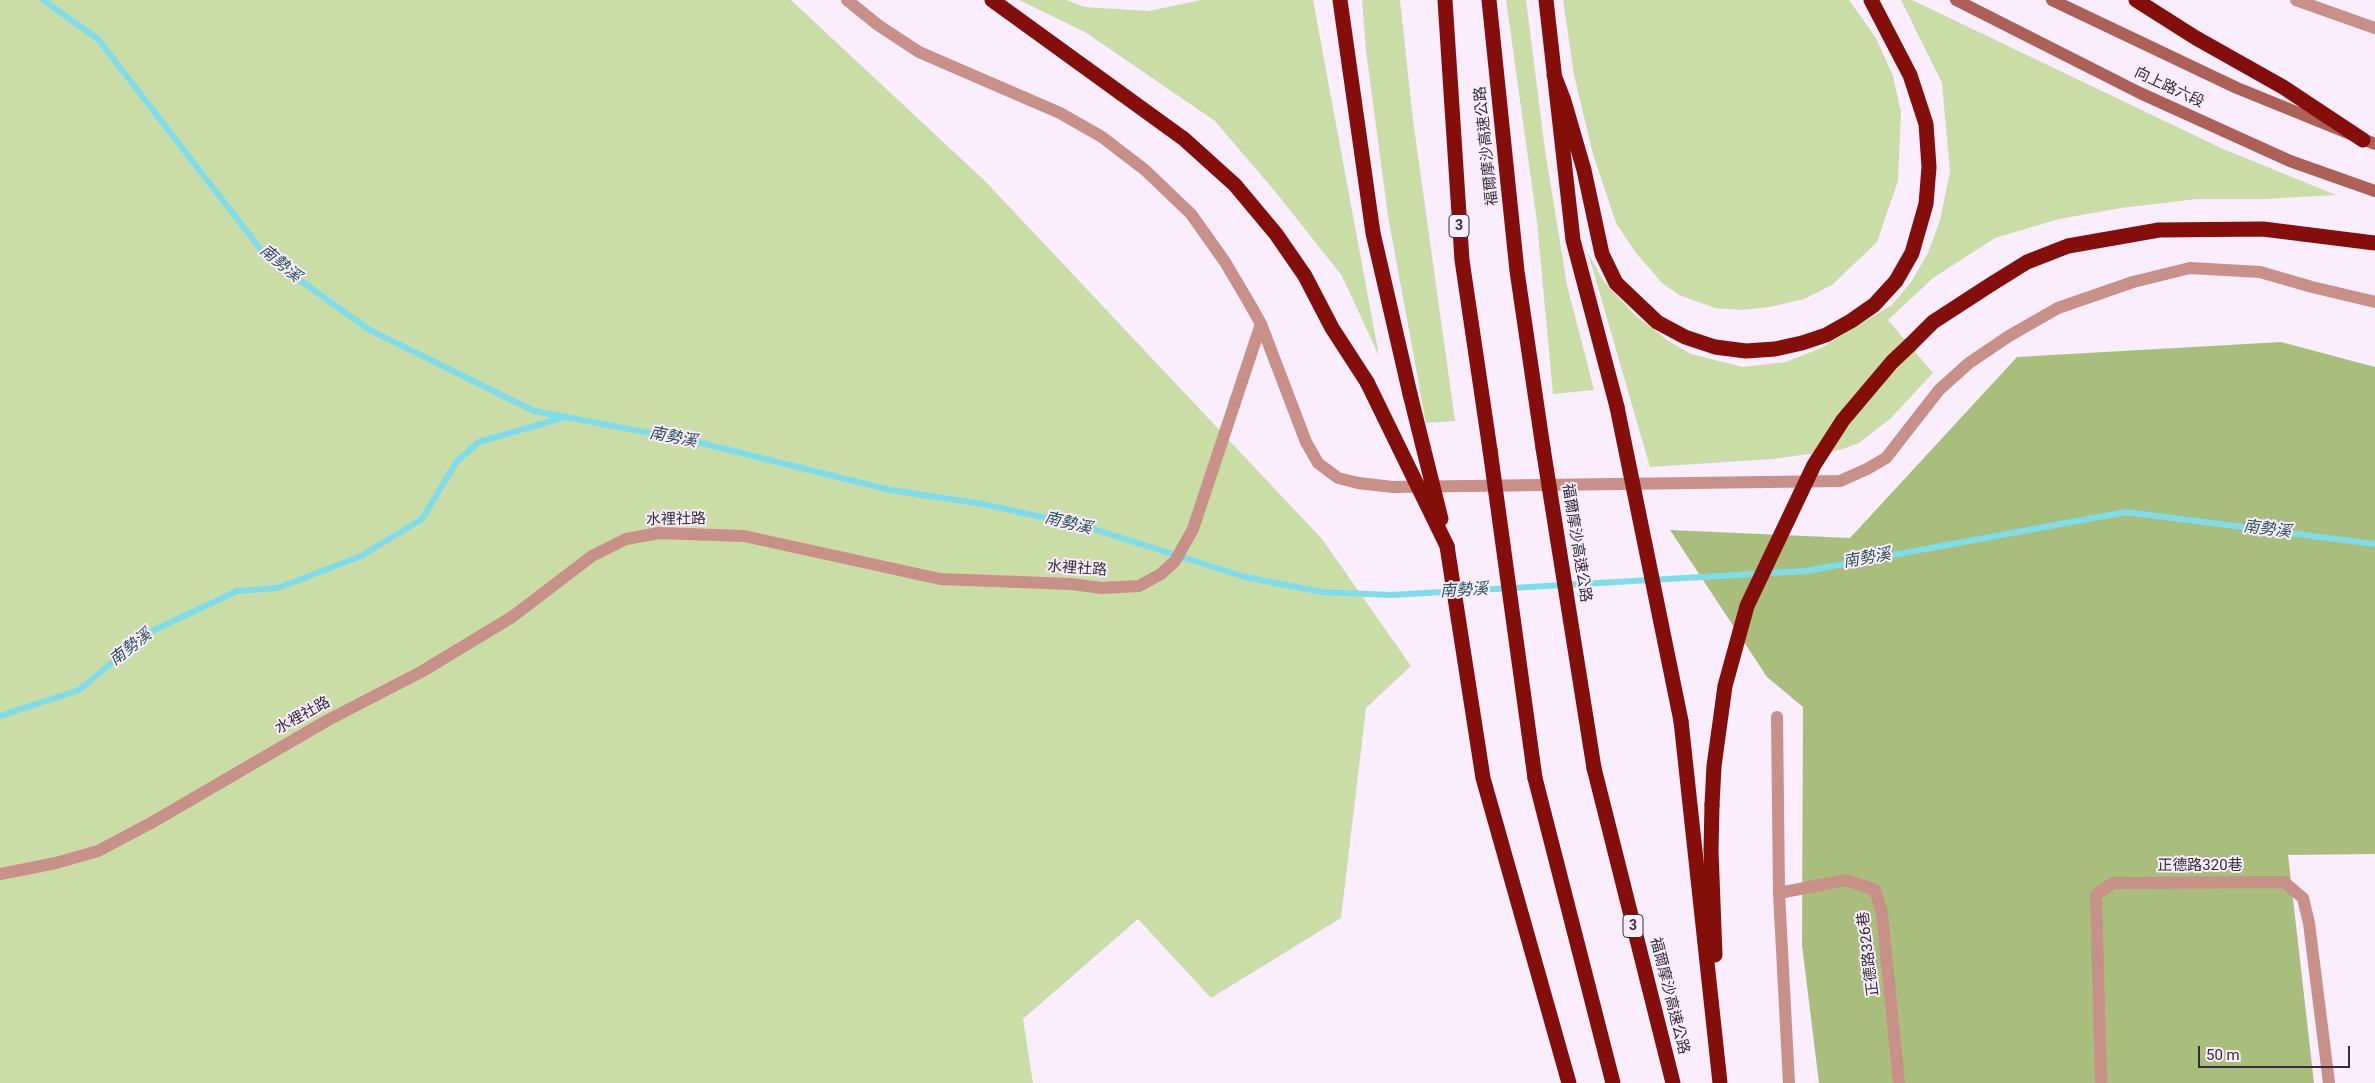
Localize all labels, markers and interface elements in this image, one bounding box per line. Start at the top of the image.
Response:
street label: 向上路六段 [2131,64,2207,112]
street label: 福爾摩沙高速公路 [1472,85,1502,207]
road number: 3 [1449,215,1469,238]
water label: 南勢溪 [255,241,305,287]
water label: 南勢溪 [648,424,698,452]
street label: 福爾摩沙高速公路 [1558,482,1594,604]
water label: 南勢溪 [1042,509,1094,539]
street label: 水裡社路 [646,510,706,530]
water label: 南勢溪 [2242,518,2292,542]
water label: 南勢溪 [1842,545,1892,573]
street label: 水裡社路 [1046,558,1108,580]
water label: 南勢溪 [1440,580,1488,602]
water label: 南勢溪 [106,626,156,670]
street label: 水裡社路 [272,694,334,738]
street label: 正德路320巷 [2157,857,2243,875]
street label: 正德路326巷 [1855,911,1883,997]
road number: 3 [1623,914,1643,938]
street label: 福爾摩沙高速公路 [1646,936,1692,1056]
scale bar [2200,1036,2352,1068]
text: 50 m [2206,1046,2240,1064]

